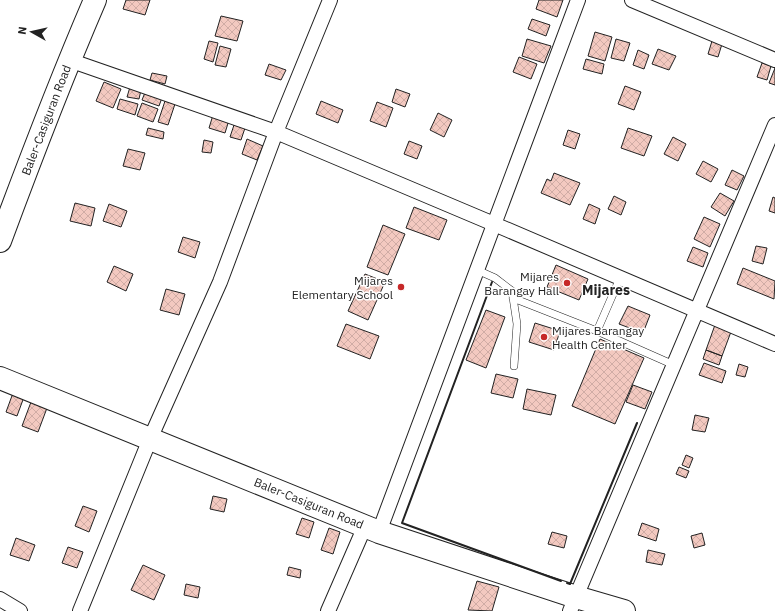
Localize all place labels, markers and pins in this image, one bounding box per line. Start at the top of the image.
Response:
place label: Mijares Barangay Hall [484,269,559,298]
place label: Mijares Elementary School [292,273,393,302]
marker: Mijares Barangay Hall [562,278,572,288]
marker: Mijares Elementary School [396,282,406,292]
place label: Mijares Barangay Health Center [552,323,644,352]
marker: Mijares Barangay Health Center [539,332,549,342]

